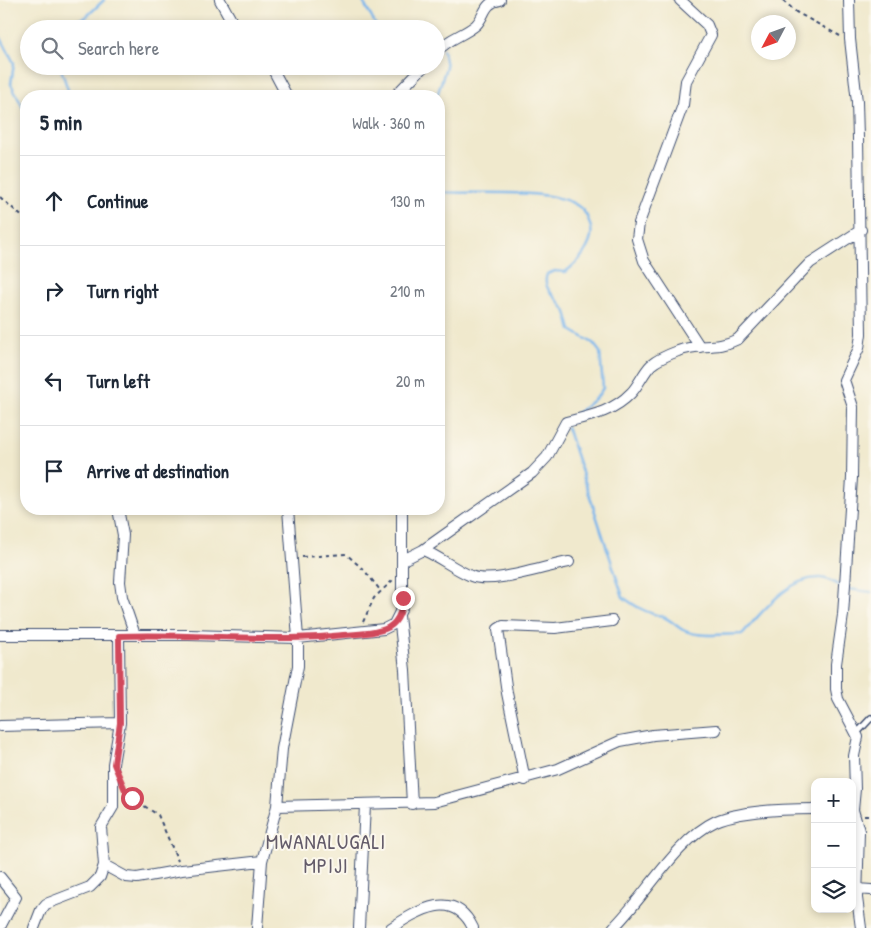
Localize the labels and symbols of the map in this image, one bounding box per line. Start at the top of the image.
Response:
north arrow [751,15,796,60]
route end [392,587,415,610]
route start [121,787,144,810]
district label: MWANALUGALI MPIJI [266,827,386,880]

